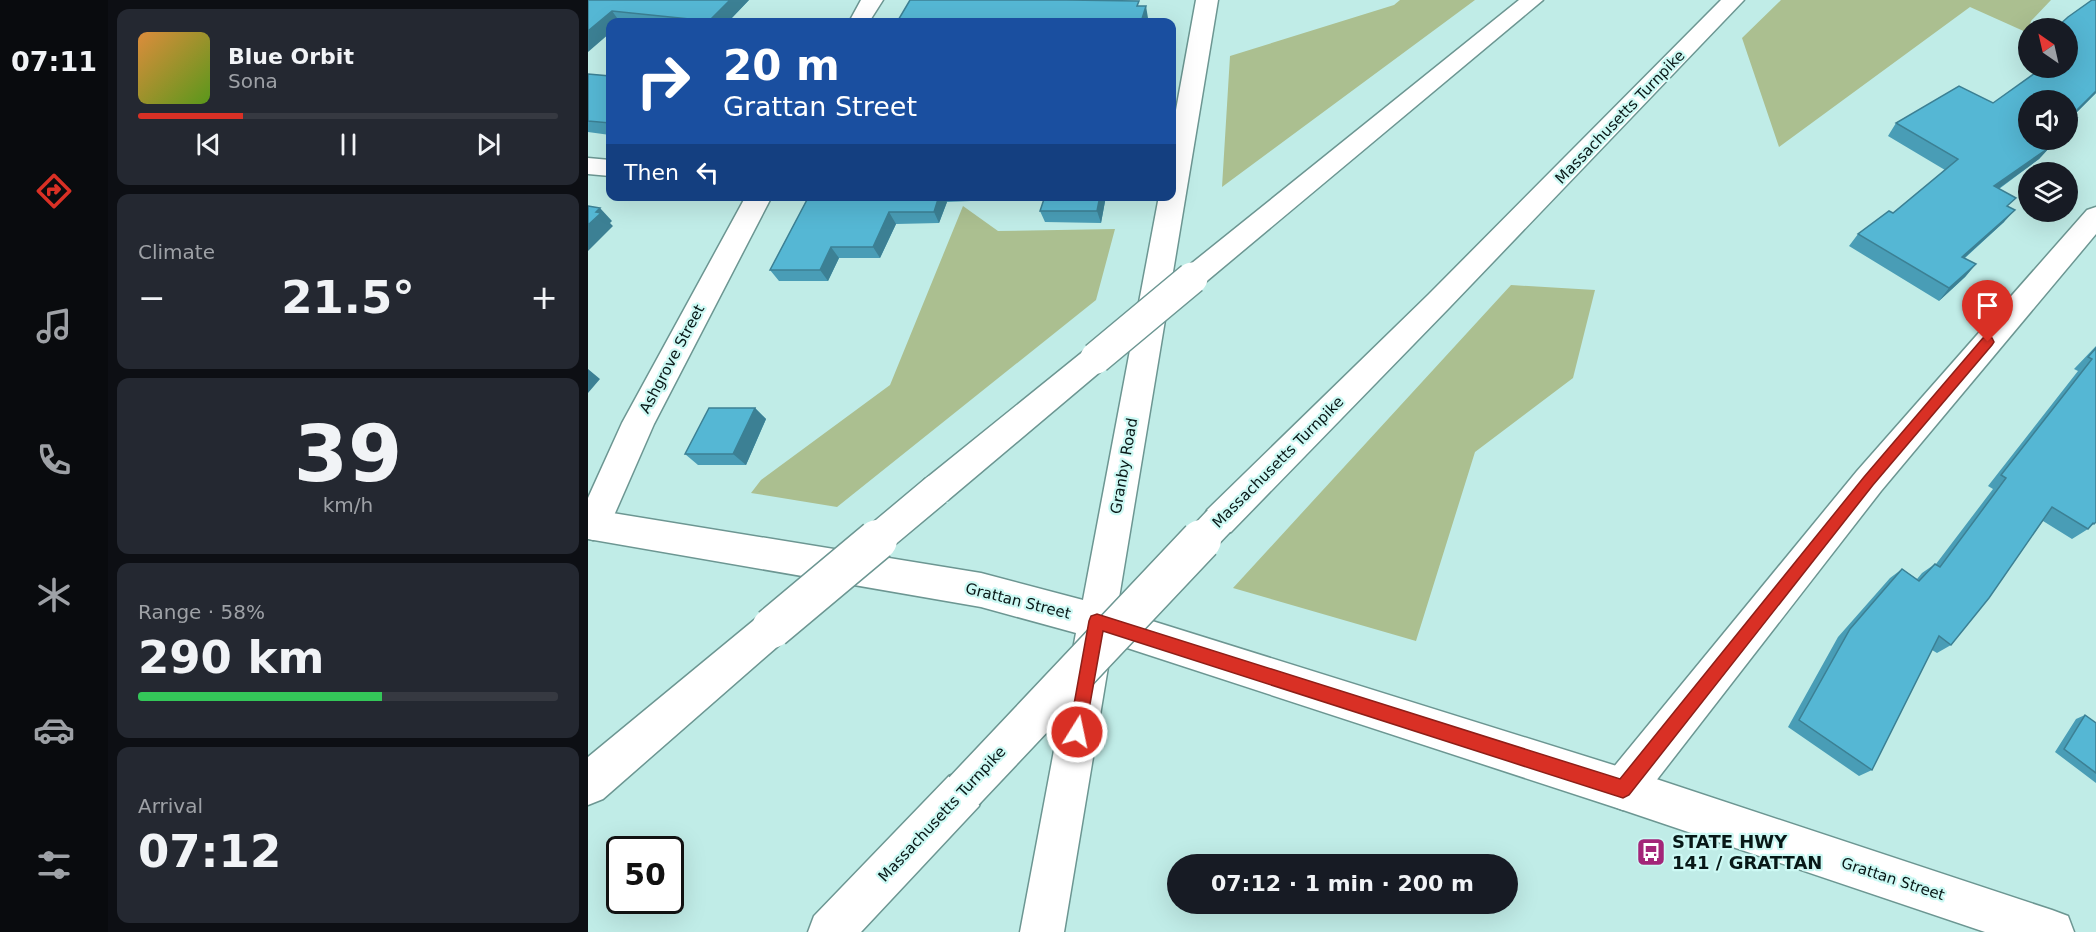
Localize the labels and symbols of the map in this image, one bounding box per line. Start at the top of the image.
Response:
north arrow [2018,18,2078,78]
street label: Massachusetts Turnpike [1552,47,1688,187]
pin [1962,280,2013,342]
street label: Ashgrove Street [636,301,708,416]
street label: Massachusetts Turnpike [1209,393,1347,531]
street label: Granby Road [1107,417,1141,515]
street label: Grattan Street [964,579,1073,623]
position arrow [1045,700,1109,764]
street label: Massachusetts Turnpike [875,743,1009,885]
place label: STATE HWY 141 / GRATTAN [1672,831,1822,873]
speed limit sign: 50 [606,836,684,914]
bus stop icon: STATE HWY 141 / GRATTAN [1635,836,1667,868]
street label: Grattan Street [1839,854,1947,904]

